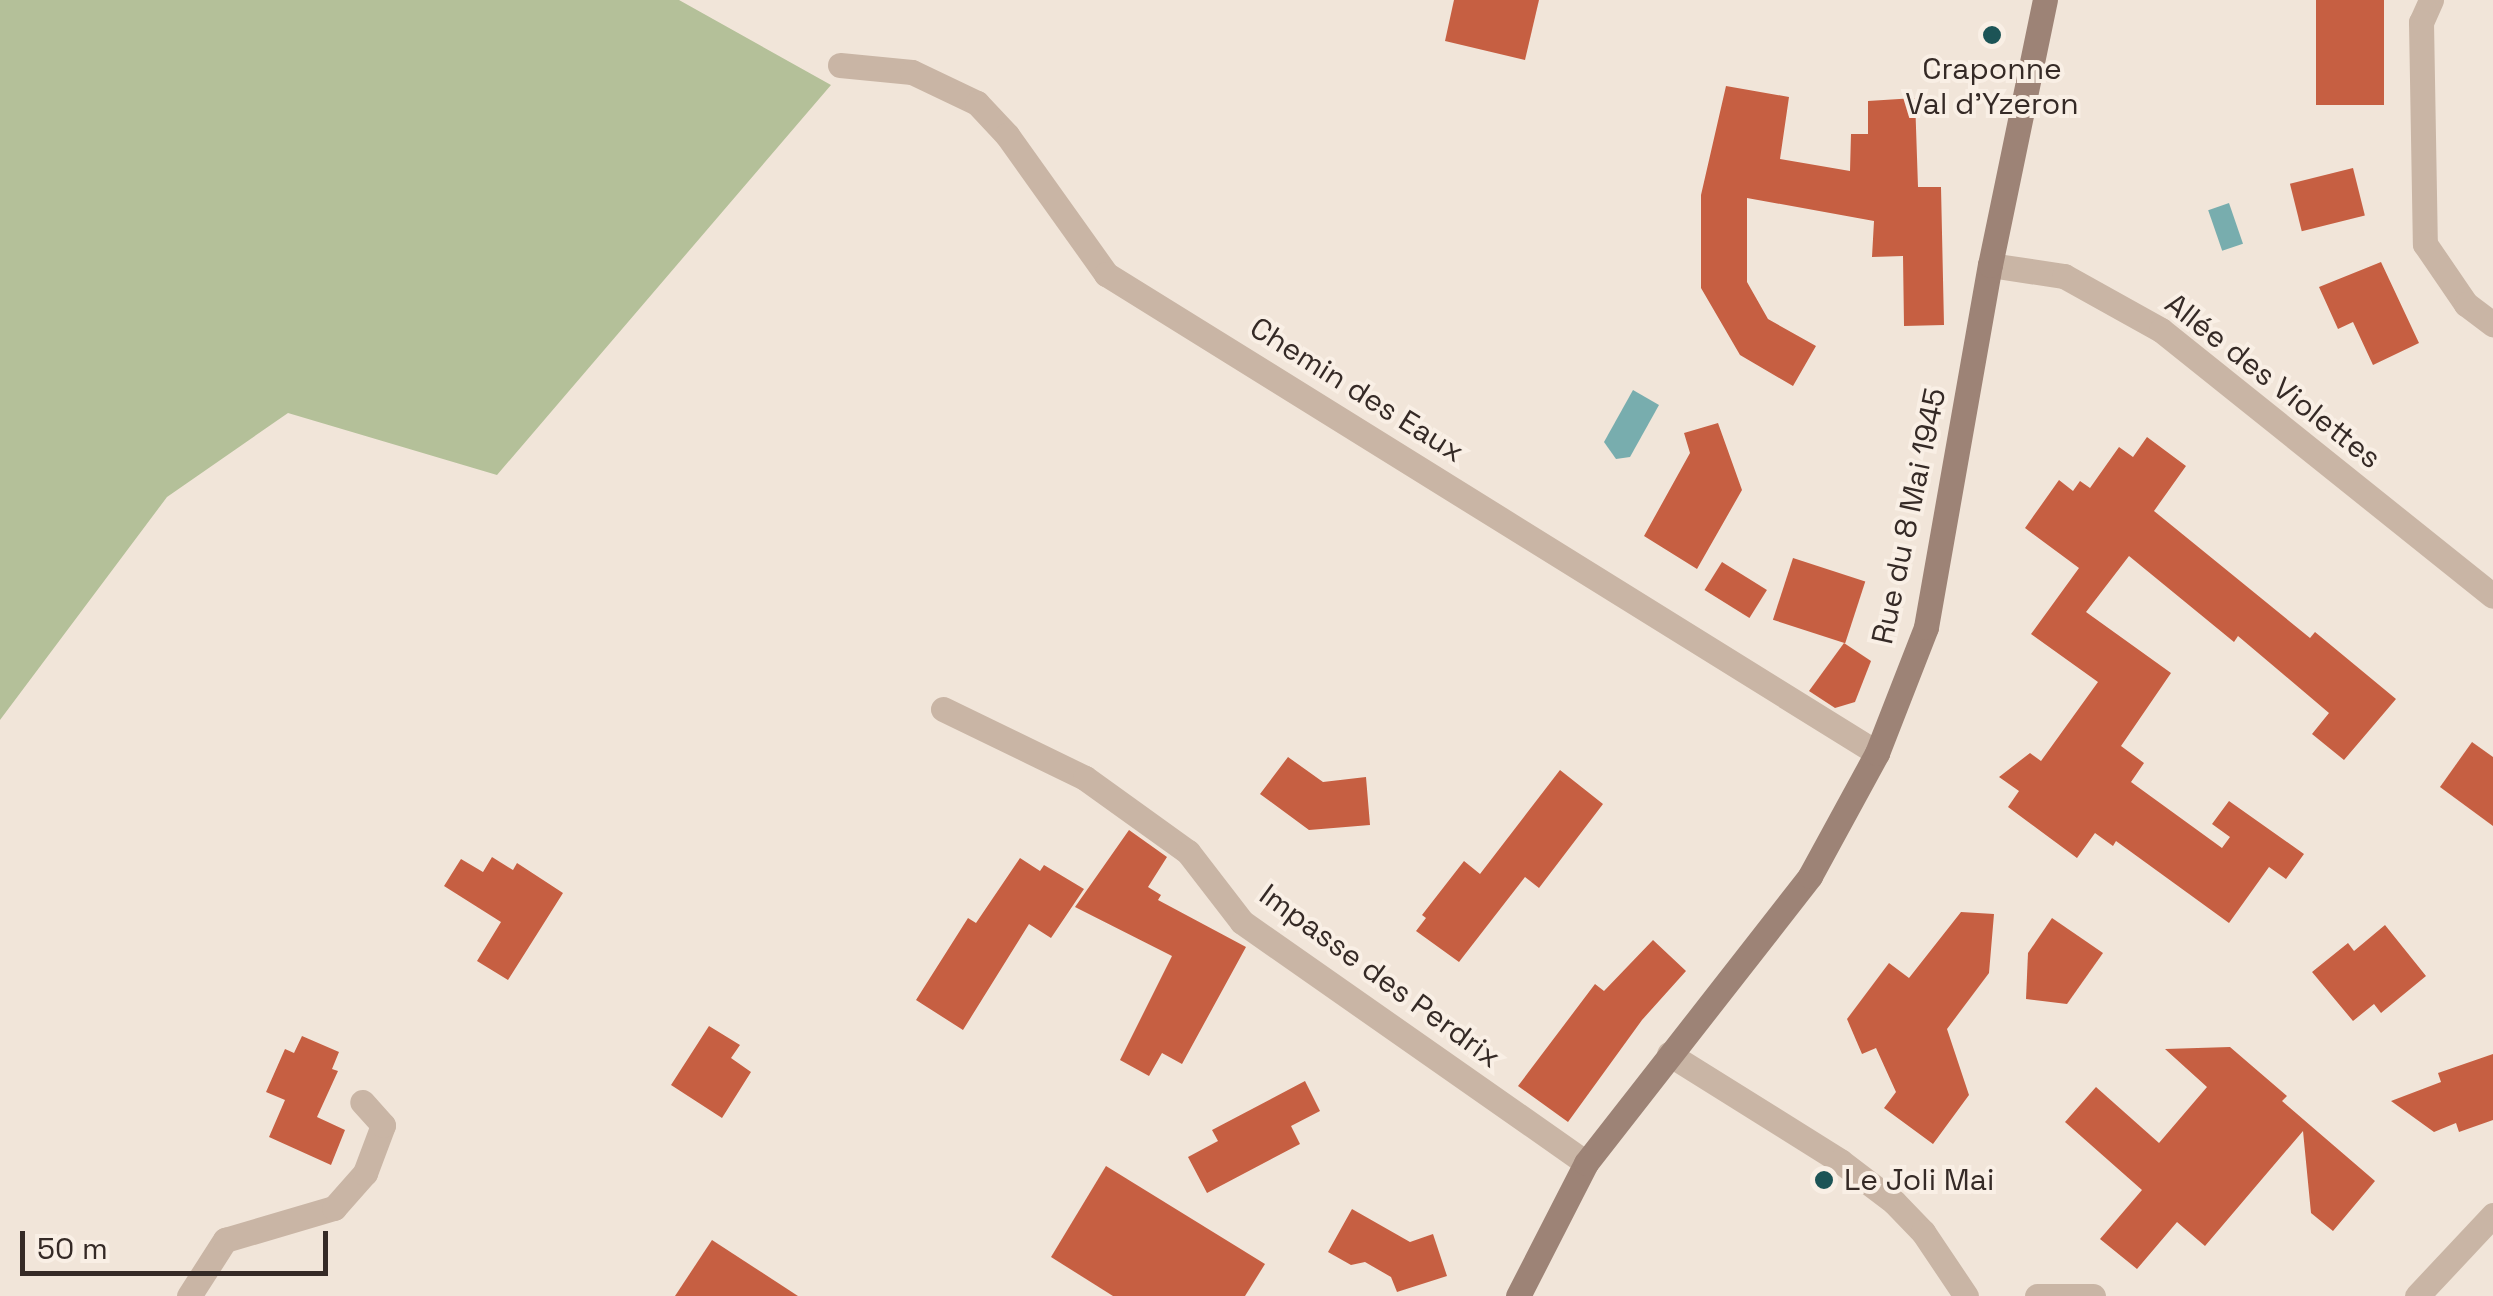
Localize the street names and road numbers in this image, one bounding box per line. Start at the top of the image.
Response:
street label: Allée des Violettes [2158,286,2388,476]
street label: Chemin des Eaux [1244,310,1470,470]
street label: Rue du 8 Mai 1945 [1864,385,1954,647]
street label: Impasse des Perdrix [1252,876,1508,1076]

